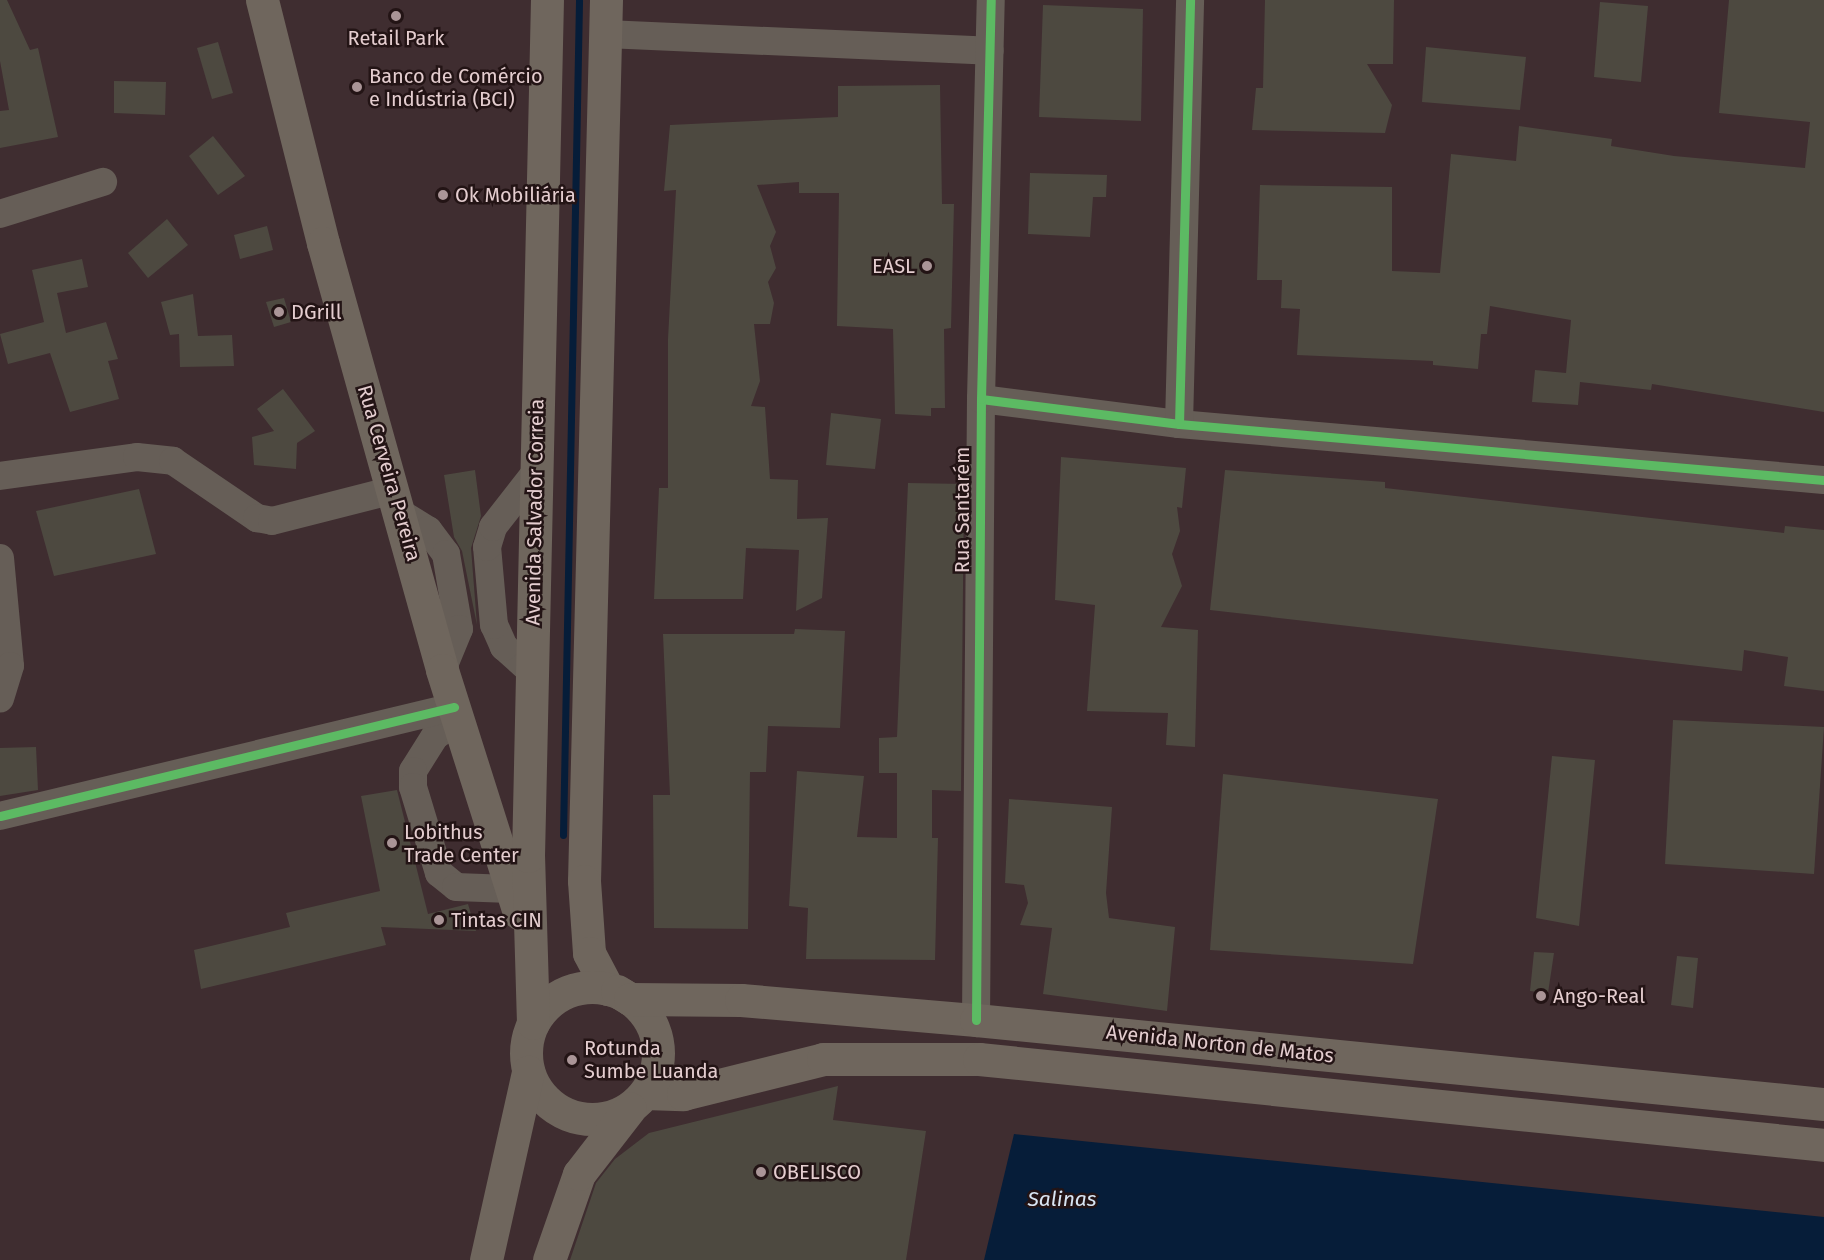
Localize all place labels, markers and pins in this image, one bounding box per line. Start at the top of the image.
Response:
marker: Retail Park [389,9,403,23]
place label: Retail Park [348,26,444,50]
place label: Banco de Comércio e Indústria (BCI) [369,64,543,111]
marker: Banco de Comércio e Indústria (BCI) [350,80,364,94]
place label: Ok Mobiliária [455,183,576,207]
marker: Ok Mobiliária [436,188,450,202]
place label: EASL [872,254,915,278]
marker: EASL [920,259,934,273]
place label: DGrill [291,300,342,324]
marker: DGrill [272,305,286,319]
place label: Lobithus Trade Center [404,820,519,867]
marker: Lobithus Trade Center [385,836,399,850]
place label: Tintas CIN [451,908,542,932]
marker: Tintas CIN [432,913,446,927]
place label: Ango-Real [1553,984,1645,1008]
marker: Ango-Real [1534,989,1548,1003]
place label: Rotunda Sumbe Luanda [584,1036,718,1083]
marker: Rotunda Sumbe Luanda [565,1053,579,1067]
place label: OBELISCO [773,1160,861,1184]
marker: OBELISCO [754,1165,768,1179]

